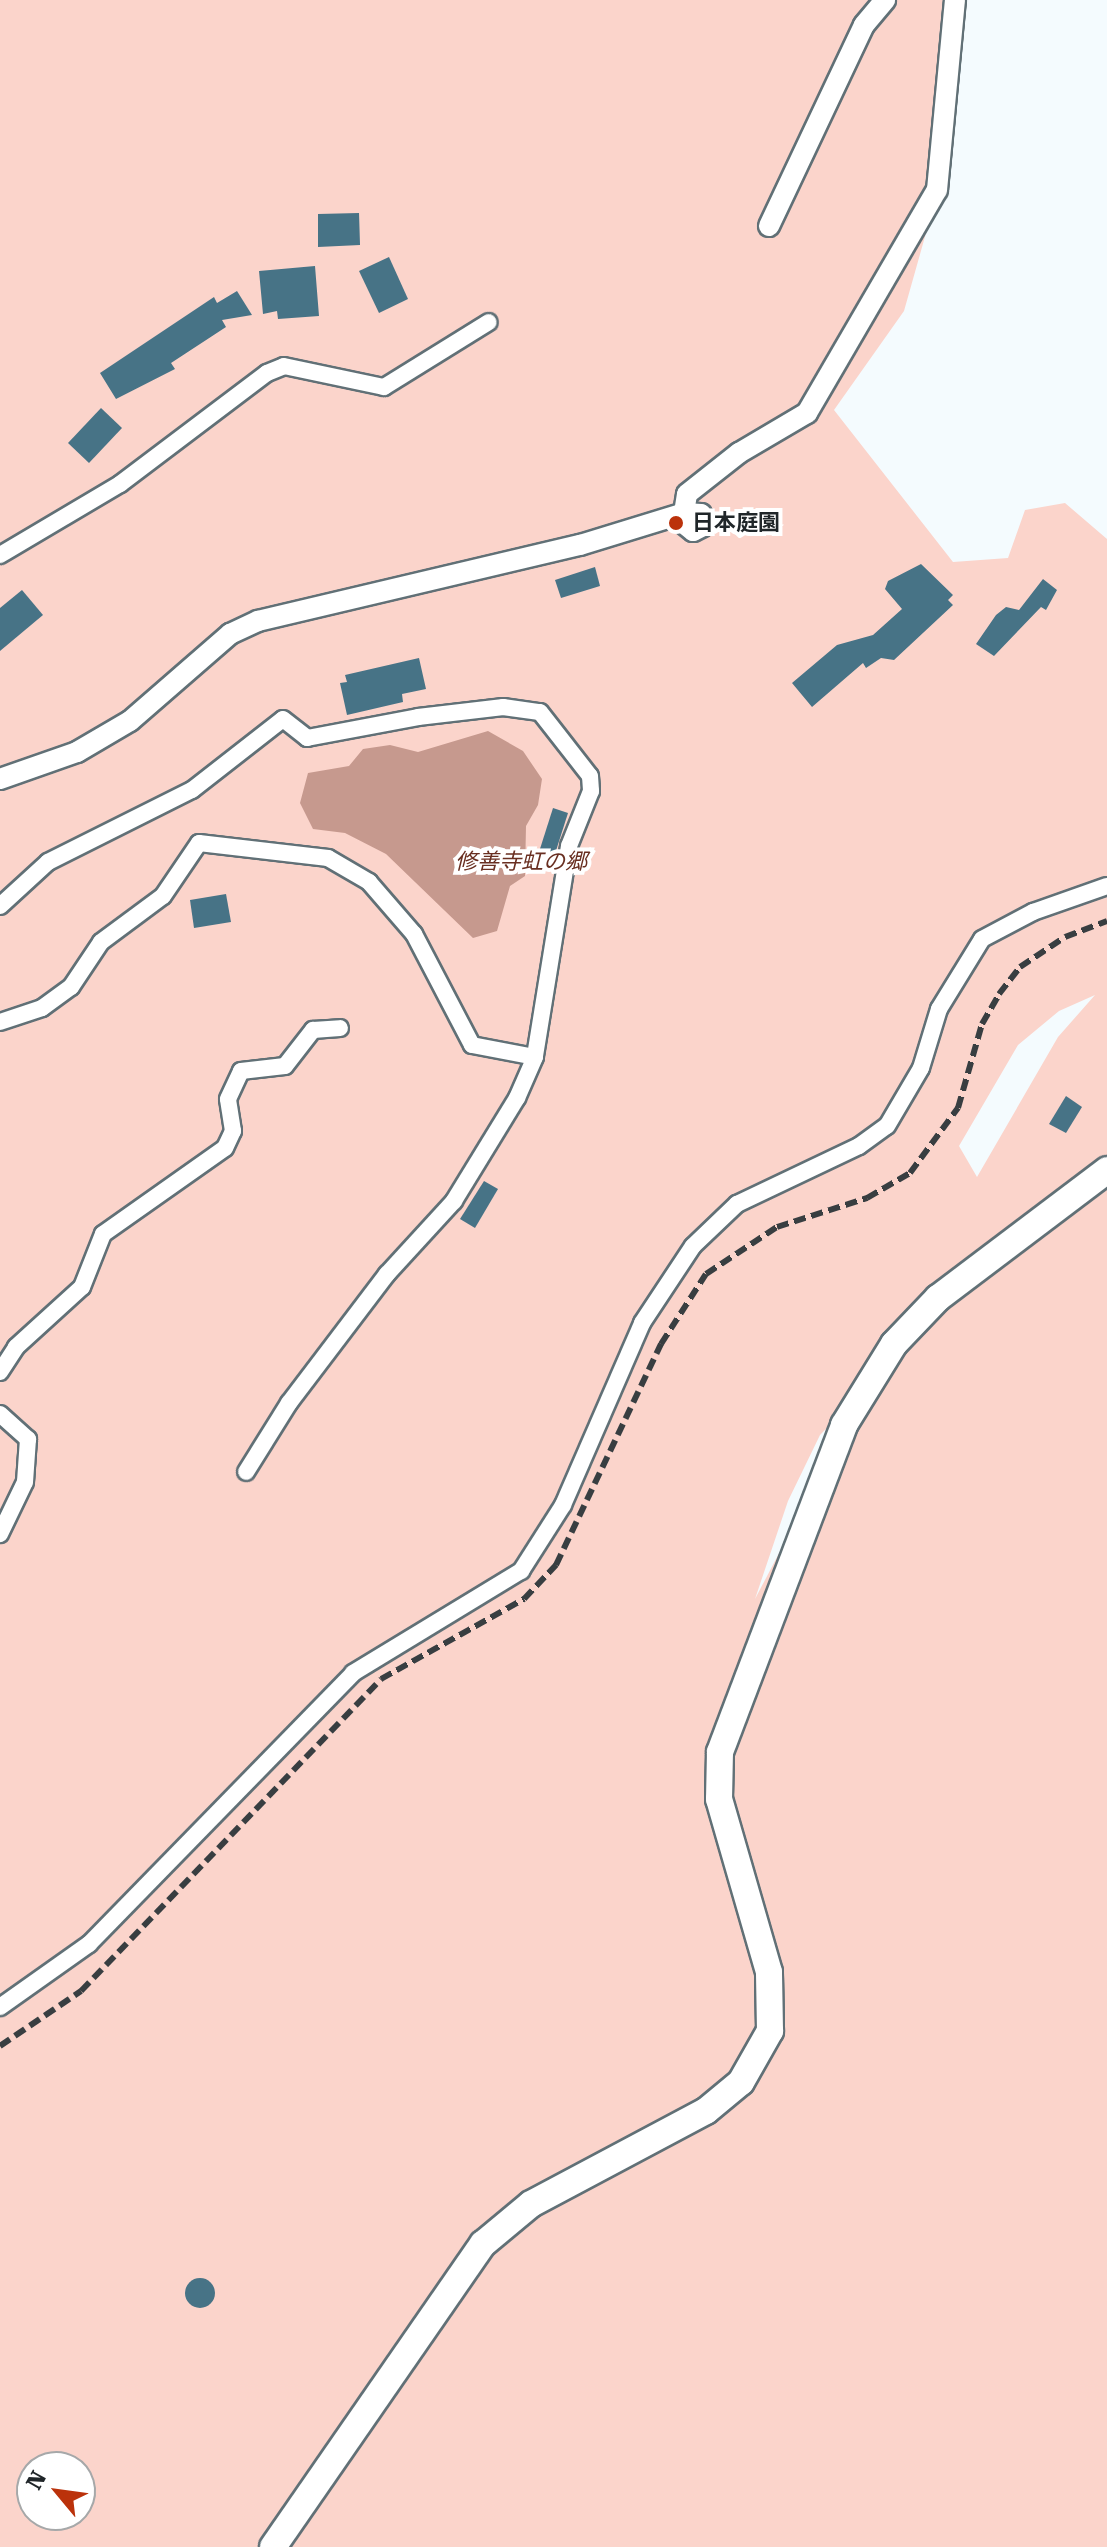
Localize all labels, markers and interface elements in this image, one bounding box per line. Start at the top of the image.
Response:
place label: 日本庭園 [692,510,780,536]
marker: 日本庭園 [667,514,685,532]
park label: 修善寺虹の郷 [455,849,587,875]
north arrow [16,2451,96,2531]
text: N [21,2467,51,2494]

